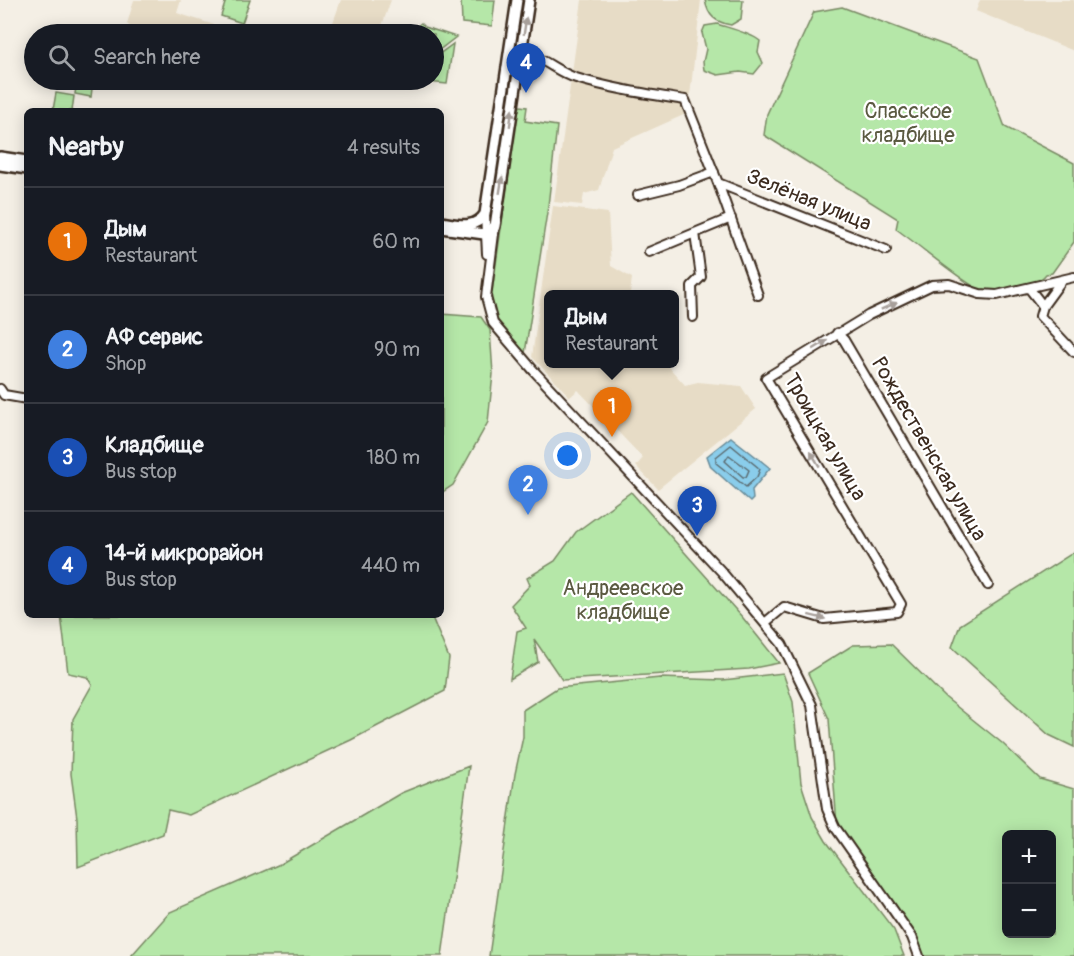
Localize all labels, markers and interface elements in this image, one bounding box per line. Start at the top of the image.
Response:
one-way arrow [520,17,529,36]
search box [24,24,444,90]
icon: search [45,41,78,74]
text: Search here [93,43,200,71]
pin: 4 [506,44,546,93]
park label: Спасское кладбище [862,98,955,149]
one-way arrow [507,108,516,127]
text: Nearby [48,131,124,163]
text: 4 results [347,135,420,160]
street label: Зелёная улица [743,163,875,237]
one-way arrow [497,175,506,194]
text: Дым [105,215,147,243]
text: 1 [64,229,71,254]
text: 60 m [373,229,420,254]
text: Restaurant [105,243,197,268]
popup [544,290,679,368]
one-way arrow [880,301,898,311]
text: Дым [565,303,607,331]
text: АФ сервис [105,323,203,351]
text: Restaurant [565,331,658,356]
text: 2 [62,337,73,362]
text: 90 m [374,337,420,362]
one-way arrow [812,339,828,350]
text: Shop [105,351,146,376]
street label: Рождественская улица [865,352,993,546]
street label: Троицкая улица [778,368,872,506]
pin: 1 [592,388,632,437]
text: Кладбище [105,431,204,459]
your location [553,441,582,470]
text: 3 [62,445,73,470]
text: 180 m [366,445,420,470]
one-way arrow [810,451,821,467]
text: Bus stop [105,459,177,484]
pin: 2 [508,466,548,515]
pin: 3 [678,486,716,536]
text: 14-й микрорайон [105,539,263,567]
text: 4 [62,553,73,578]
text: 440 m [361,553,420,578]
text: Bus stop [105,567,177,592]
park label: Андреевское кладбище [563,575,684,626]
one-way arrow [808,612,826,622]
map controls [1002,830,1056,938]
button: + [1002,830,1056,884]
button: − [1002,884,1056,938]

